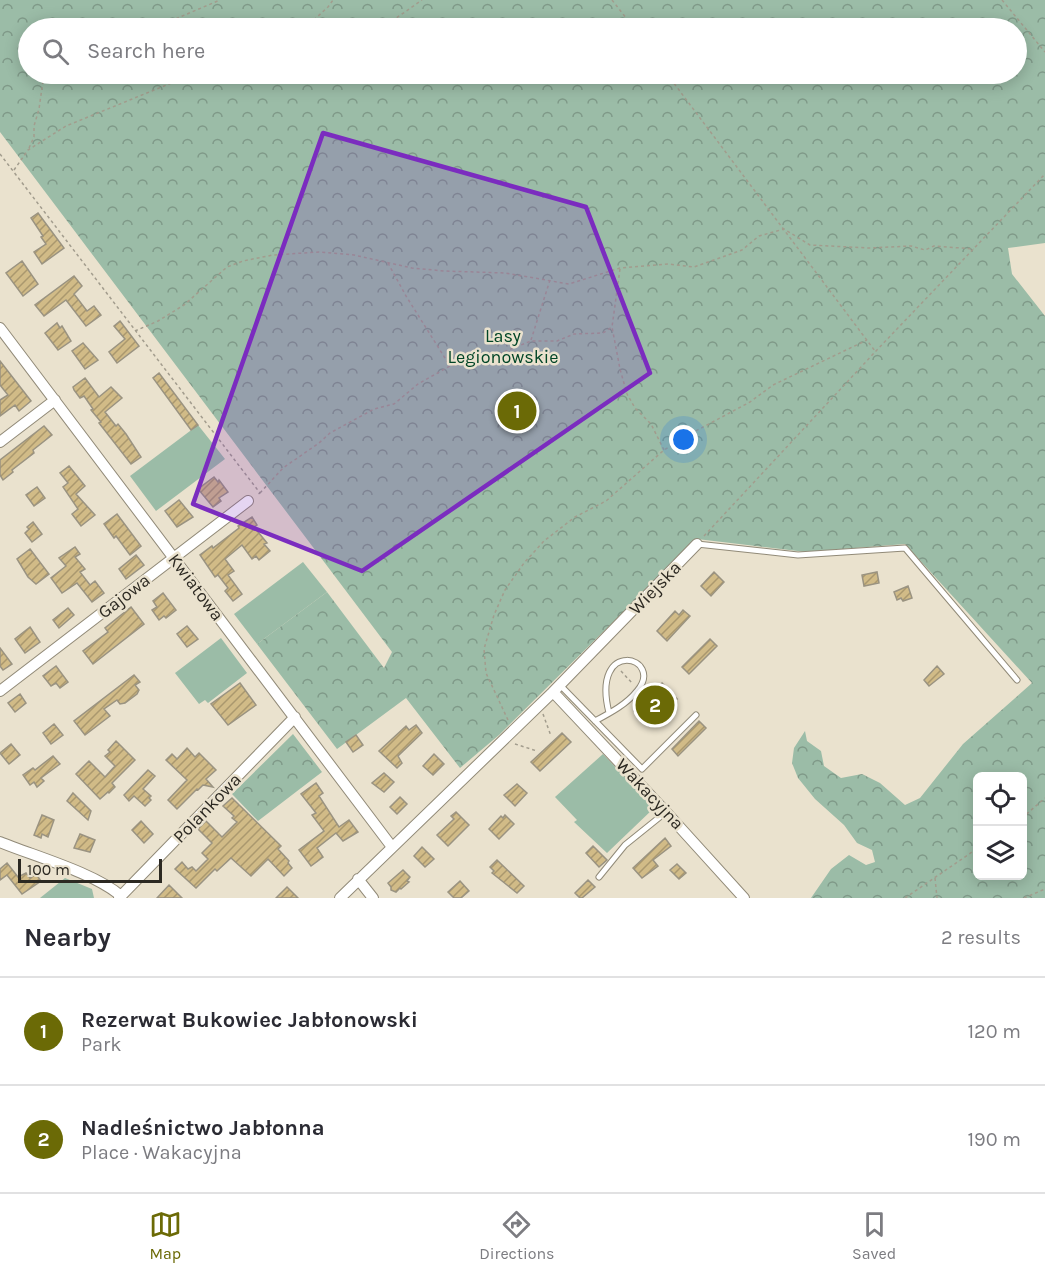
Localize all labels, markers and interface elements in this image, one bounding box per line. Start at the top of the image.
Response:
search box [18,18,1027,84]
icon: search [39,35,72,68]
text: Search here [87,38,205,64]
park label: Lasy Legionowskie [448,325,558,368]
pin: 1 [498,388,536,434]
your location [669,425,698,454]
street label: Kwiatowa [163,549,229,625]
street label: Wiejska [624,557,686,619]
street label: Gajowa [94,569,154,623]
pin: 2 [636,682,674,728]
street label: Wakacyjna [611,754,689,834]
street label: Polankowa [168,769,246,847]
map controls [973,772,1027,880]
button: locate [973,772,1027,826]
button: layers [973,826,1027,880]
scale bar [18,856,162,884]
text: 100 m [27,860,70,879]
text: Nearby [24,922,111,953]
text: 2 results [941,926,1021,949]
text: Rezerwat Bukowiec Jabłonowski [81,1007,418,1033]
text: 1 [40,1020,47,1043]
text: 120 m [967,1020,1021,1043]
text: Park [81,1033,122,1056]
text: Nadleśnictwo Jabłonna [81,1115,325,1141]
text: 2 [37,1128,50,1151]
text: 190 m [967,1128,1021,1151]
text: Place · Wakacyjna [81,1141,242,1164]
tab: Map [149,1208,182,1263]
tab: Directions [479,1208,554,1263]
tab: Saved [852,1208,896,1263]

